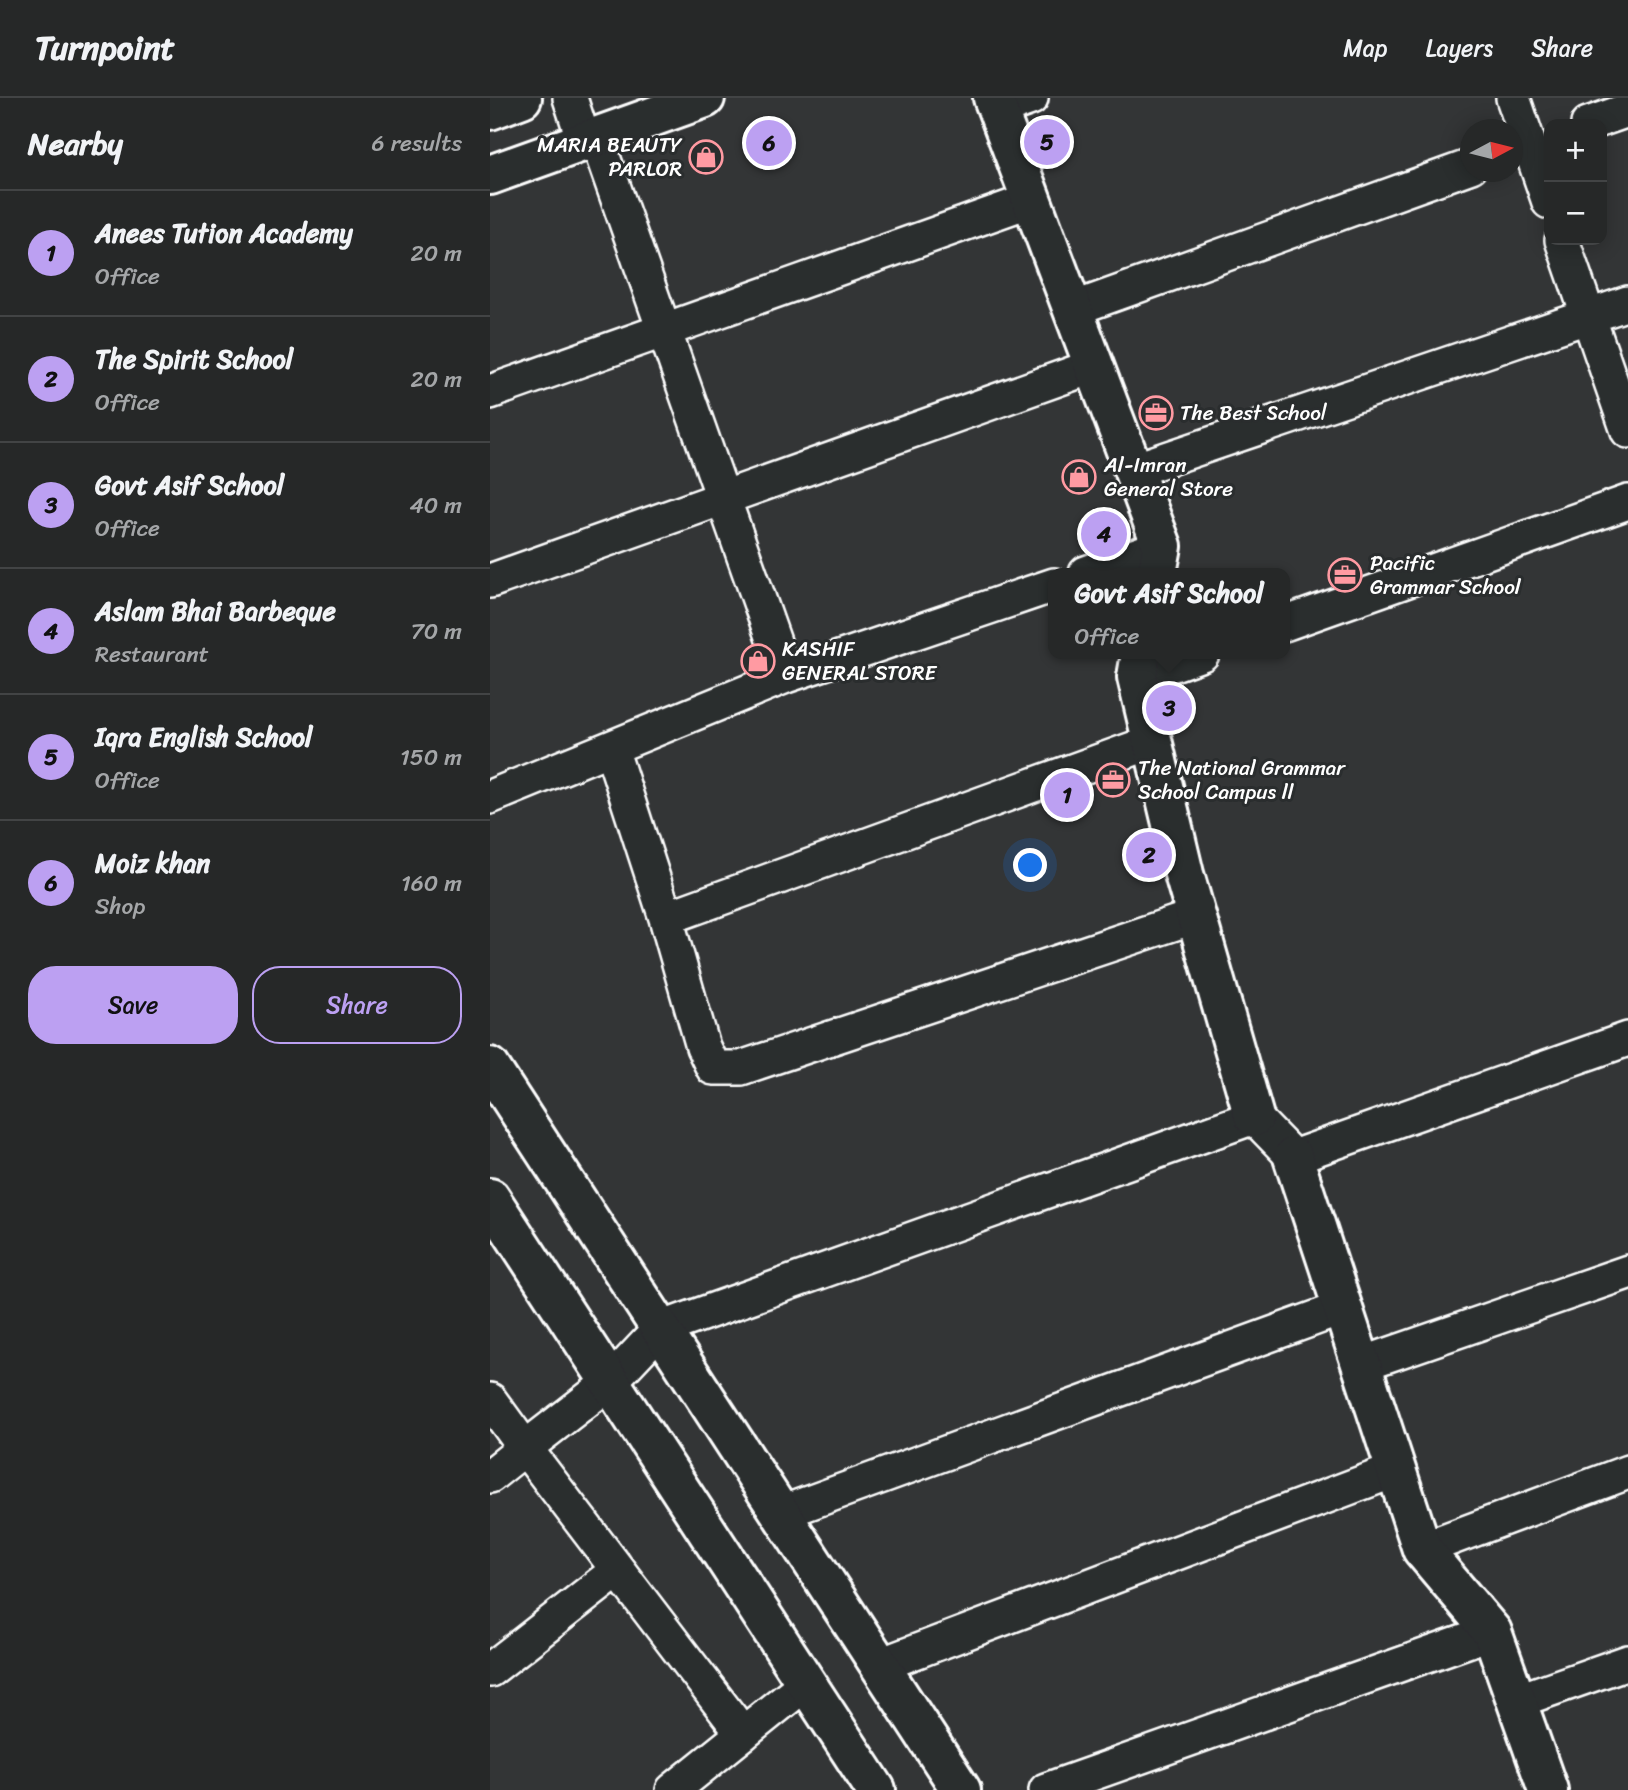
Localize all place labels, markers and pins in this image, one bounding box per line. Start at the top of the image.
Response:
pin: 5 [1024,116,1070,168]
pin: 6 [746,117,792,169]
place label: MARIA BEAUTY PARLOR [537,126,683,188]
shop icon: MARIA BEAUTY PARLOR [687,138,725,176]
office icon: The Best School [1137,394,1175,432]
place label: The Best School [1180,394,1328,432]
place label: Al-Imran General Store [1103,446,1233,508]
shop icon: Al-Imran General Store [1060,458,1098,496]
pin: 4 [1081,508,1127,560]
place label: Pacific Grammar School [1370,544,1522,606]
office icon: Pacific Grammar School [1326,556,1364,594]
place label: KASHIF GENERAL STORE [782,630,937,692]
shop icon: KASHIF GENERAL STORE [739,642,777,680]
pin: 3 [1146,682,1192,734]
place label: The National Grammar School Campus ll [1138,749,1346,811]
office icon: The National Grammar School Campus ll [1094,761,1132,799]
pin: 1 [1044,769,1090,821]
pin: 2 [1126,829,1172,881]

